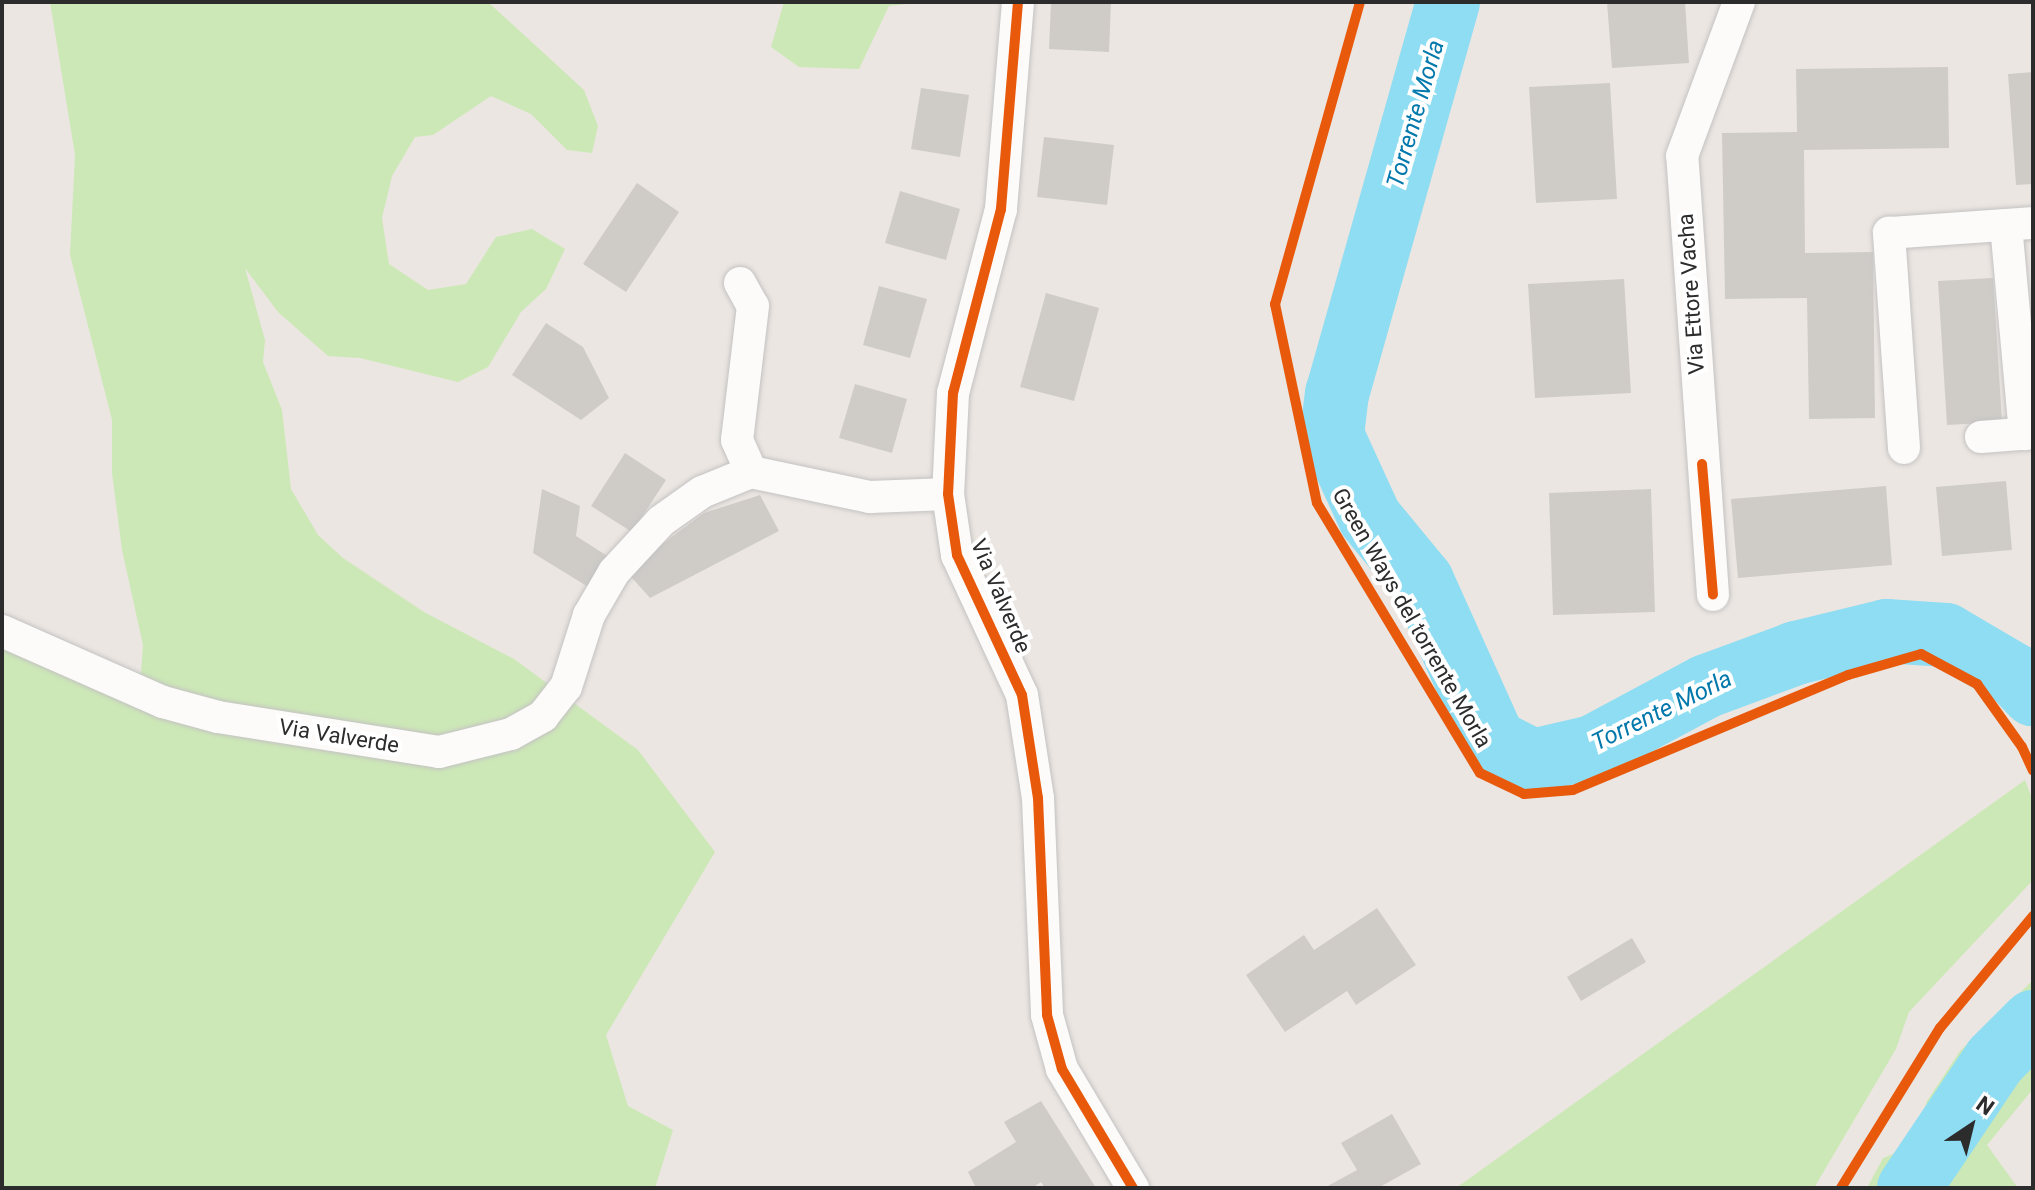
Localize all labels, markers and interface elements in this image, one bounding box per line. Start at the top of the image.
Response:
water label: Torrente Morla [1381,37,1451,191]
street label: Via Ettore Vacha [1672,213,1710,375]
street label: Green Ways del torrente Morla [1327,484,1497,752]
street label: Via Valverde [965,535,1037,657]
water label: Torrente Morla [1587,665,1737,757]
street label: Via Valverde [277,713,401,759]
north arrow [1931,1086,2011,1166]
text: N [1972,1091,1999,1121]

